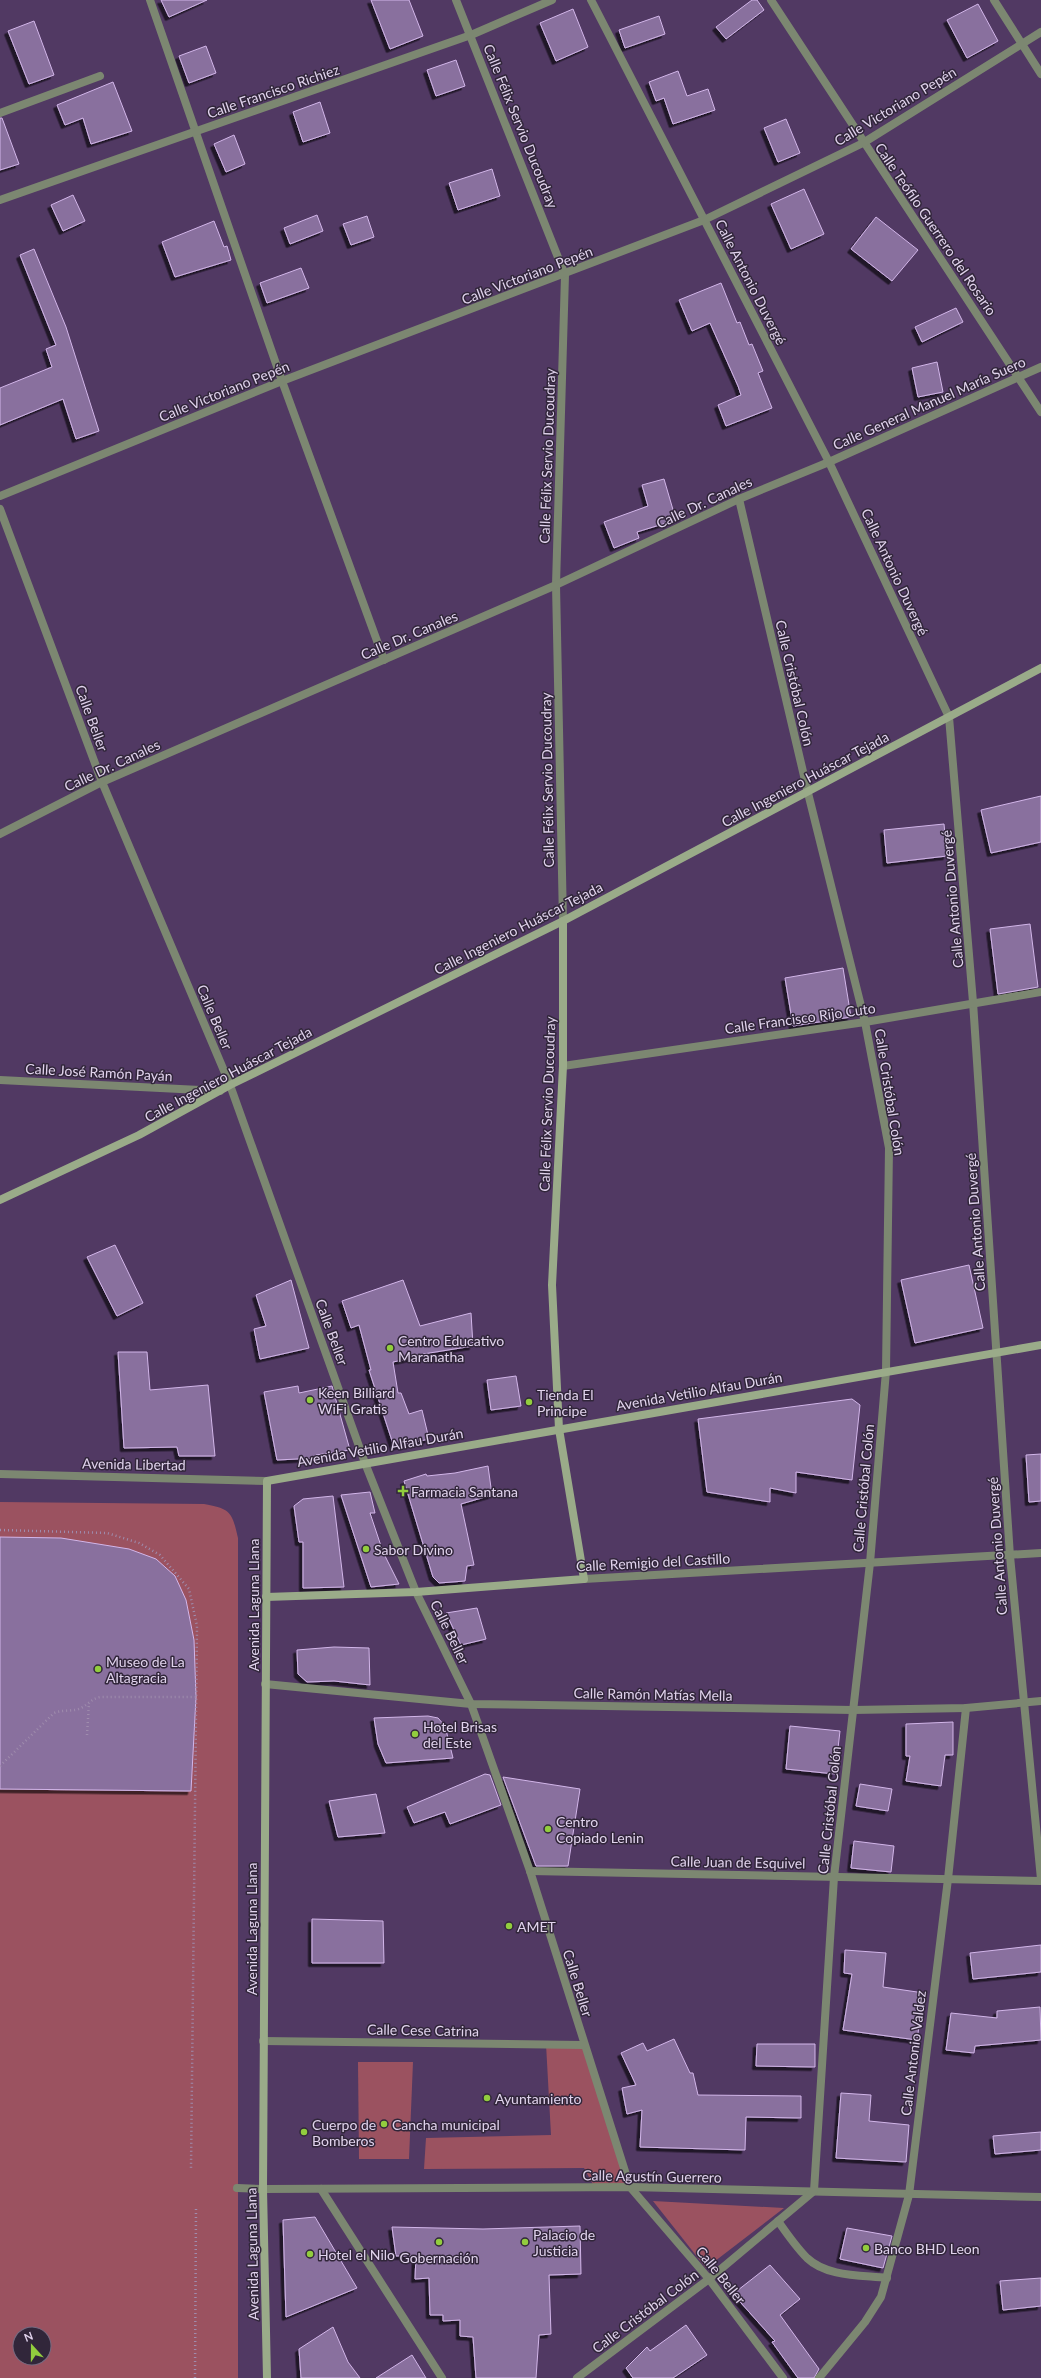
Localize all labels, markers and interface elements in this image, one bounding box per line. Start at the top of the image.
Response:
street label: Calle Félix Servio Ducoudray [480,41,562,211]
street label: Calle Francisco Richiez [205,60,341,122]
street label: Calle Victoriano Pepén [831,63,959,149]
street label: Calle Teófilo Guerrero del Rosario [872,139,1000,319]
street label: Calle Antonio Duvergé [712,216,790,348]
street label: Calle Victoriano Pepén [459,242,595,308]
street label: Calle General Manuel María Suero [830,353,1028,453]
street label: Calle Victoriano Pepén [156,357,292,425]
street label: Calle Félix Servio Ducoudray [535,367,559,544]
street label: Calle Dr. Canales [653,472,755,532]
street label: Calle Antonio Duvergé [858,506,932,638]
street label: Calle Dr. Canales [358,607,460,663]
street label: Calle Cristóbal Colón [772,618,818,748]
street label: Calle Beller [72,683,112,753]
street label: Calle Félix Servio Ducoudray [537,691,557,868]
street label: Calle Ingeniero Huáscar Tejada [718,728,892,830]
street label: Calle Dr. Canales [61,735,163,795]
street label: Calle Antonio Duvergé [937,829,967,969]
street label: Calle Ingeniero Huáscar Tejada [431,878,605,978]
street label: Calle Beller [194,982,236,1052]
street label: Calle Francisco Rijo Cuto [724,999,877,1037]
street label: Calle Félix Servio Ducoudray [535,1015,559,1192]
street label: Calle Ingeniero Huáscar Tejada [141,1023,315,1125]
street label: Calle Cristóbal Colón [872,1027,908,1157]
street label: Calle José Ramón Payán [25,1060,173,1084]
street label: Calle Antonio Duvergé [962,1152,988,1292]
street label: Calle Beller [312,1297,352,1367]
place label: Centro Educativo Maranatha [398,1332,504,1365]
marker: Centro Educativo Maranatha [385,1343,395,1353]
street label: Avenida Vetilio Alfau Durán [615,1368,783,1414]
place label: Keen Billiard WiFi Gratis [318,1384,395,1417]
place label: Tienda El Principe [537,1386,594,1419]
marker: Keen Billiard WiFi Gratis [305,1395,315,1405]
marker: Tienda El Principe [524,1397,534,1407]
street label: Calle Cristóbal Colón [849,1423,877,1553]
street label: Avenida Vetilio Alfau Durán [296,1424,464,1470]
street label: Avenida Libertad [82,1455,186,1473]
street label: Calle Antonio Duvergé [984,1476,1010,1616]
place label: Farmacia Santana [411,1483,518,1500]
marker: Farmacia Santana [398,1486,408,1496]
street label: Avenida Laguna Llana [245,1539,262,1671]
place label: Sabor Divino [374,1541,453,1558]
marker: Sabor Divino [361,1544,371,1554]
street label: Calle Remigio del Castillo [576,1549,731,1575]
street label: Calle Beller [427,1597,473,1667]
place label: Museo de La Altagracia [106,1653,185,1686]
marker: Museo de La Altagracia [93,1664,103,1674]
street label: Calle Ramón Matías Mella [573,1684,733,1704]
place label: Hotel Brisas del Este [423,1718,497,1751]
marker: Hotel Brisas del Este [410,1729,420,1739]
street label: Calle Cristóbal Colón [814,1745,844,1875]
place label: Centro Copiado Lenin [556,1813,644,1846]
marker: Centro Copiado Lenin [543,1824,553,1834]
street label: Calle Juan de Esquivel [670,1852,806,1872]
street label: Avenida Laguna Llana [243,1863,260,1995]
place label: AMET [517,1918,557,1935]
marker: AMET [504,1921,514,1931]
street label: Calle Beller [560,1947,596,2019]
street label: Calle Antonio Valdez [897,1989,929,2117]
street label: Calle Cese Catrina [367,2021,479,2039]
place label: Ayuntamiento [495,2090,582,2107]
marker: Ayuntamiento [482,2093,492,2103]
place label: Cuerpo de Bomberos [312,2116,376,2149]
place label: Cancha municipal [392,2116,500,2133]
marker: Cancha municipal [379,2119,389,2129]
marker: Cuerpo de Bomberos [299,2127,309,2137]
street label: Calle Agustín Guerrero [582,2166,722,2186]
street label: Avenida Laguna Llana [242,2187,262,2320]
place label: Palacio de Justicia [533,2226,595,2259]
marker: Gobernación [434,2237,444,2247]
marker: Palacio de Justicia [520,2237,530,2247]
place label: Banco BHD Leon [874,2240,980,2257]
street label: Calle Beller [693,2243,749,2307]
marker: Banco BHD Leon [861,2243,871,2253]
place label: Hotel el Nilo [318,2246,395,2263]
marker: Hotel el Nilo [305,2249,315,2259]
place label: Gobernación [400,2249,478,2266]
street label: Calle Cristóbal Colón [589,2266,701,2356]
north arrow [12,2326,52,2366]
text: N [22,2329,35,2344]

